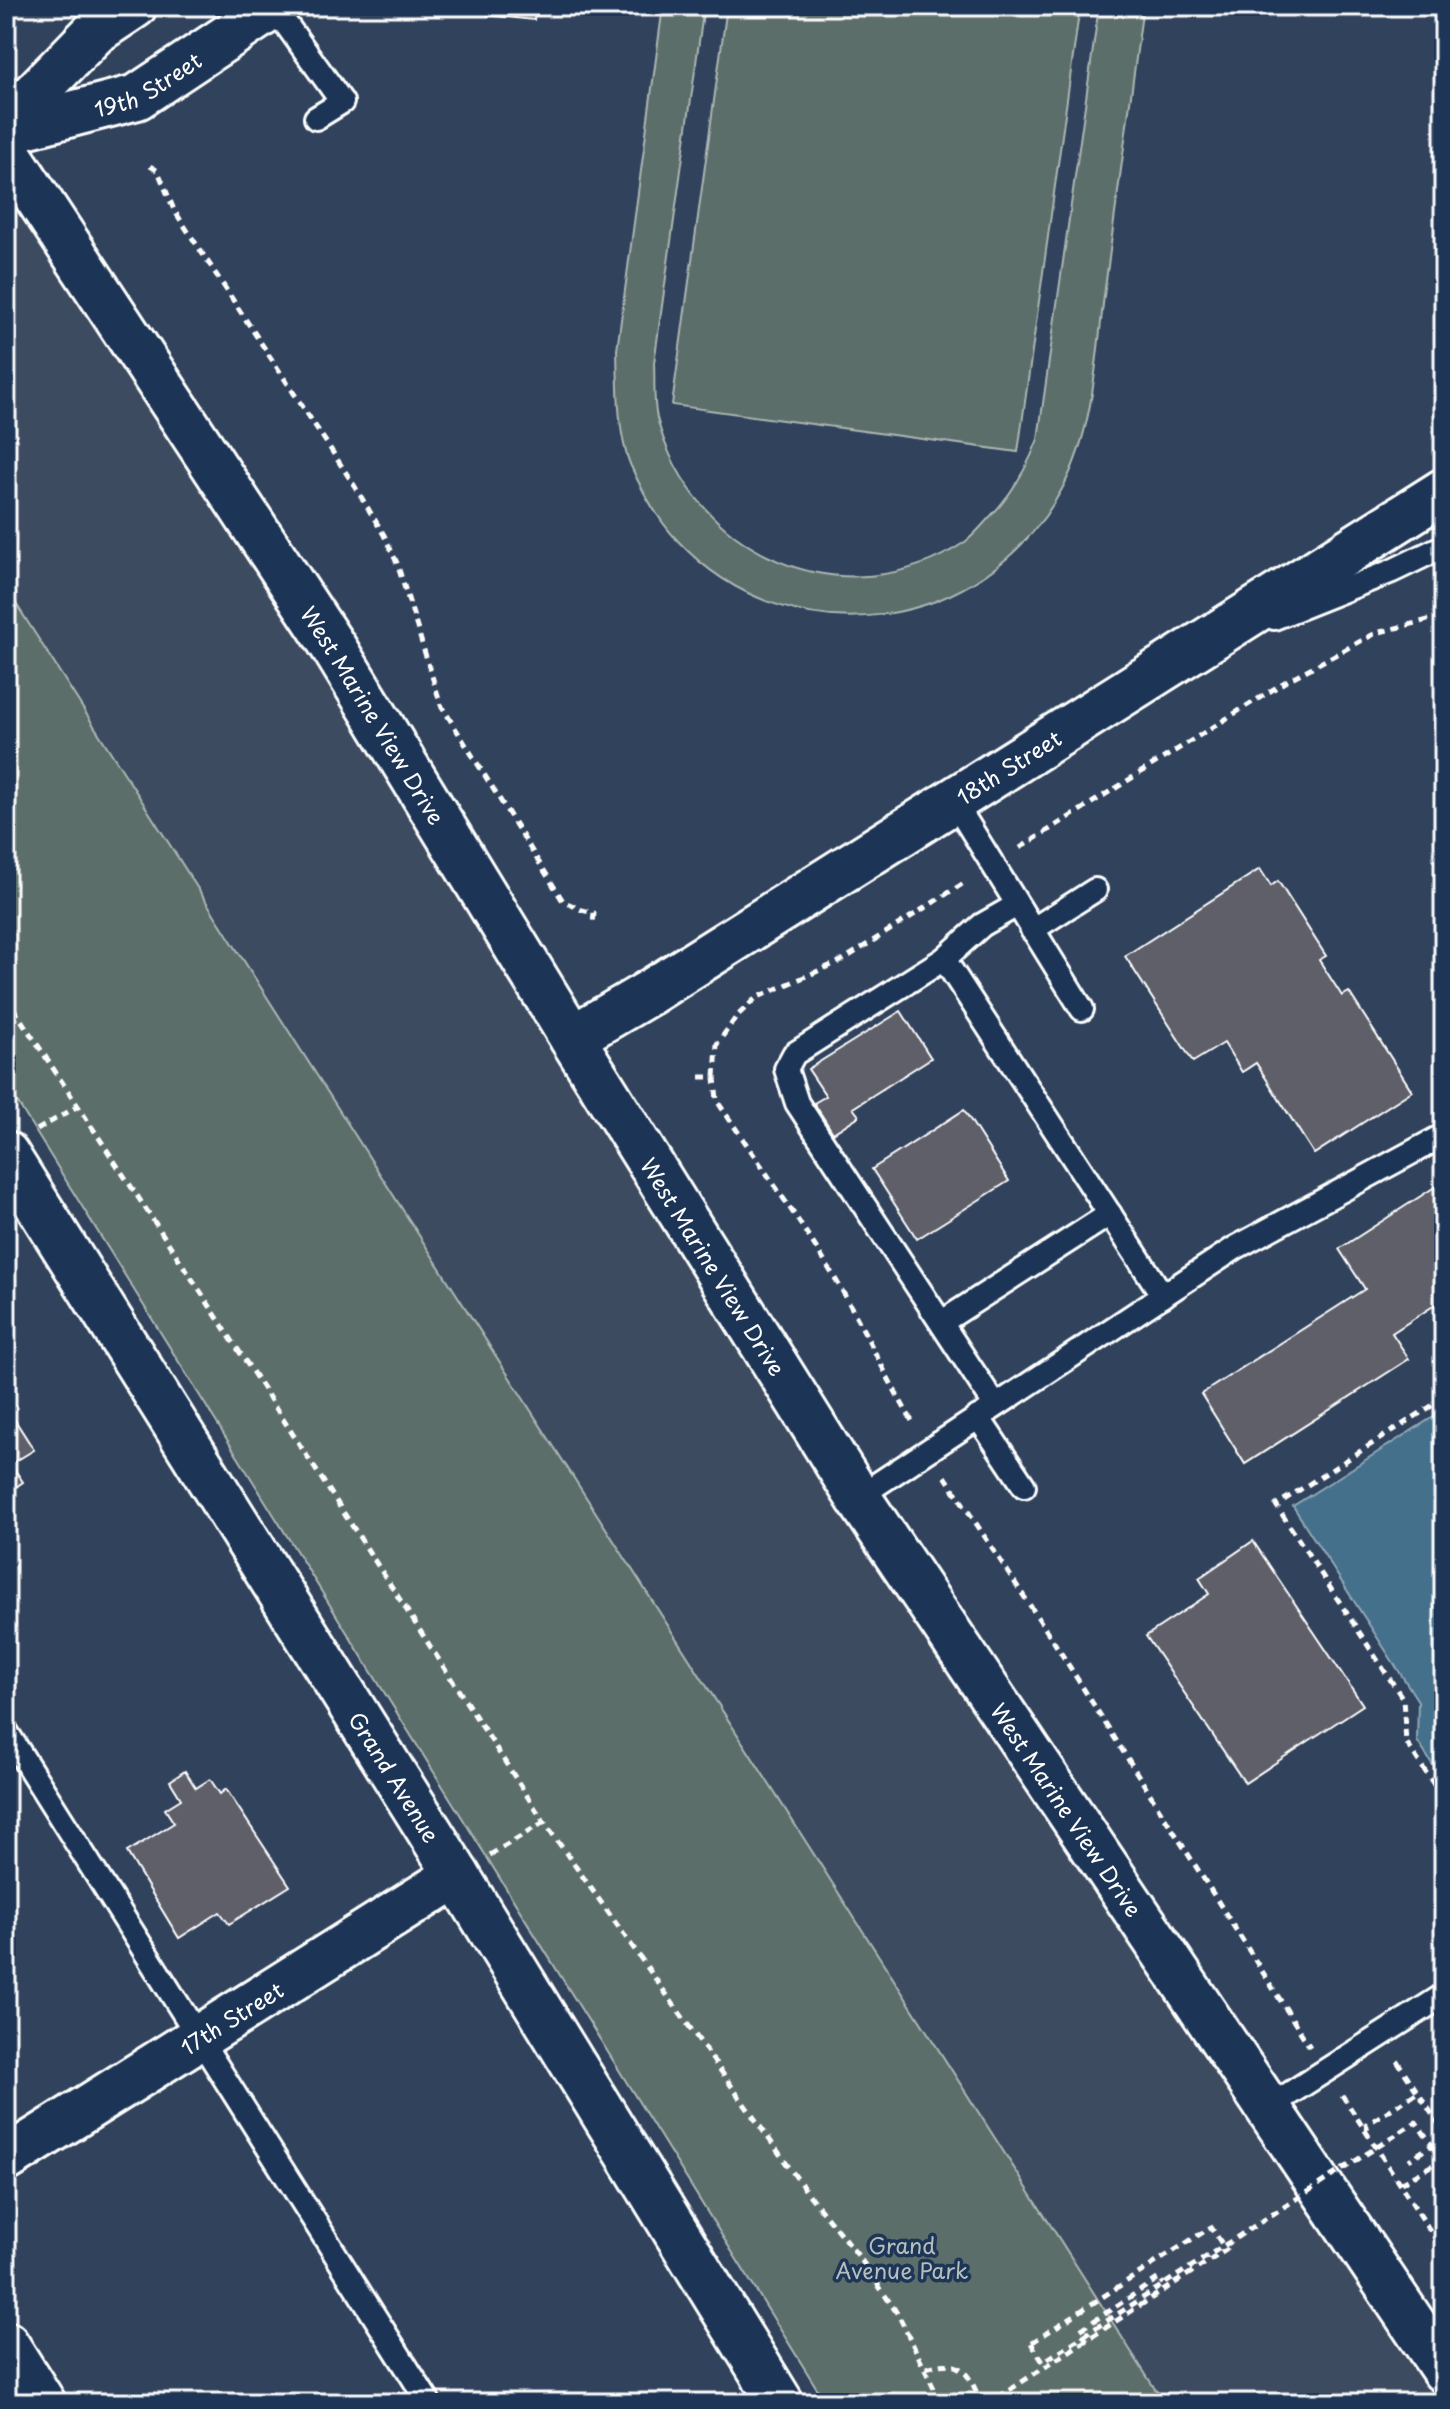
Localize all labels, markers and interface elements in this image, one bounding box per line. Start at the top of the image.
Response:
street label: 19th Street [90,43,207,124]
street label: West Marine View Drive [294,599,454,830]
street label: 18th Street [949,720,1067,812]
street label: West Marine View Drive [634,1151,795,1382]
street label: West Marine View Drive [984,1695,1151,1923]
street label: Grand Avenue [342,1704,449,1848]
street label: 17th Street [173,1972,289,2062]
park label: Grand Avenue Park [836,2228,968,2286]

